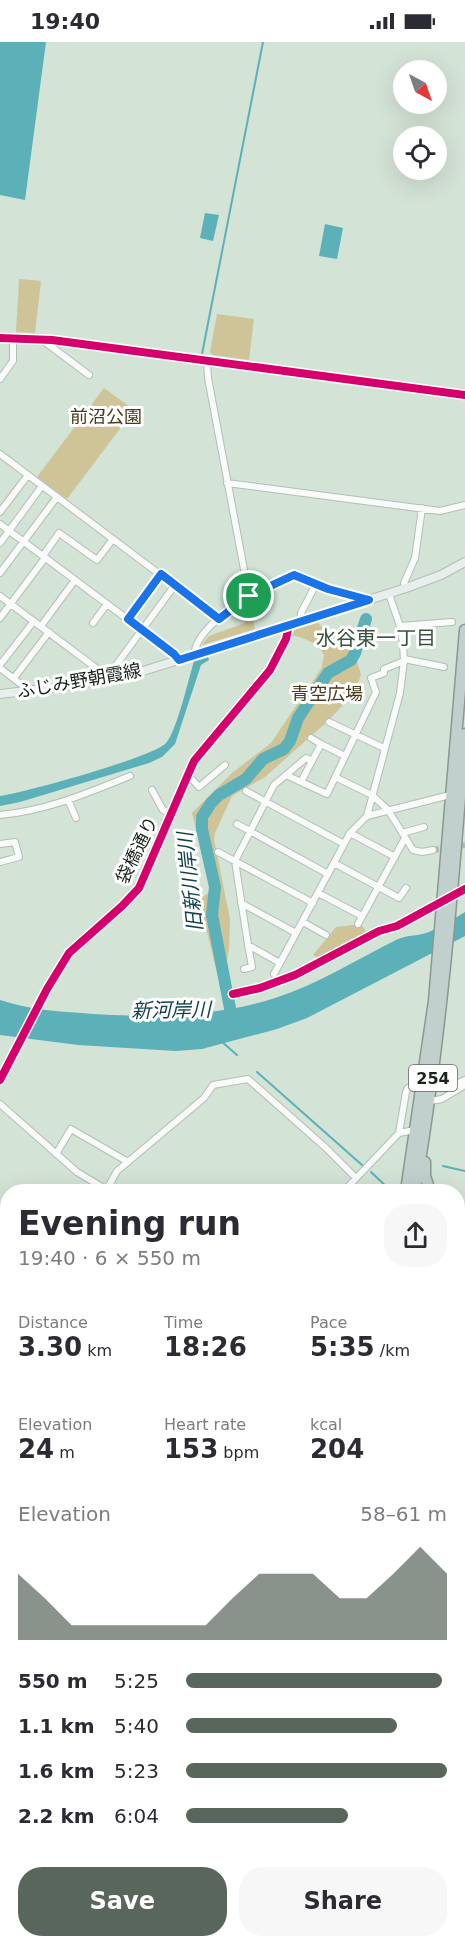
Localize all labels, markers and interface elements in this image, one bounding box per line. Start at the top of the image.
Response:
text: 19:40 [30,9,100,34]
north arrow [393,60,447,114]
map controls [393,60,447,180]
button: locate [393,126,447,180]
park label: 前沼公園 [70,406,142,427]
pin [223,570,274,621]
icon: arrive [232,579,265,612]
district label: 水谷東一丁目 [316,626,436,650]
street label: ふじみ野朝霞線 [15,659,143,702]
park label: 青空広場 [291,683,363,704]
street label: 袋橋通り [111,813,162,887]
water label: 旧新川岸川 [173,829,207,933]
water label: 新河岸川 [131,997,213,1023]
road number: 254 [409,1065,457,1091]
text: Evening run [18,1204,241,1243]
button: share [384,1204,447,1267]
text: 19:40 · 6 × 550 m [18,1246,201,1270]
text: Distance [18,1313,88,1332]
text: Time [164,1313,203,1332]
text: Pace [310,1313,347,1332]
text: 3.30 [18,1332,82,1362]
text: 18:26 [164,1332,247,1362]
text: 5:35 [310,1332,375,1362]
text: km [82,1341,112,1360]
text: /km [375,1341,410,1360]
text: Elevation [18,1415,92,1434]
text: Heart rate [164,1415,246,1434]
text: kcal [310,1415,342,1434]
text: 24 [18,1434,54,1464]
text: 153 [164,1434,218,1464]
text: 204 [310,1434,364,1464]
text: m [54,1443,75,1462]
text: bpm [218,1443,259,1462]
text: Elevation [18,1502,111,1526]
text: 58–61 m [360,1502,447,1526]
text: 550 m [18,1669,88,1693]
text: 5:25 [114,1669,159,1693]
text: 1.1 km [18,1714,95,1738]
text: 5:40 [114,1714,159,1738]
text: 1.6 km [18,1759,95,1783]
text: 5:23 [114,1759,159,1783]
text: 2.2 km [18,1804,95,1828]
text: 6:04 [114,1804,159,1828]
button: Save [18,1867,227,1936]
button: Share [239,1867,447,1936]

